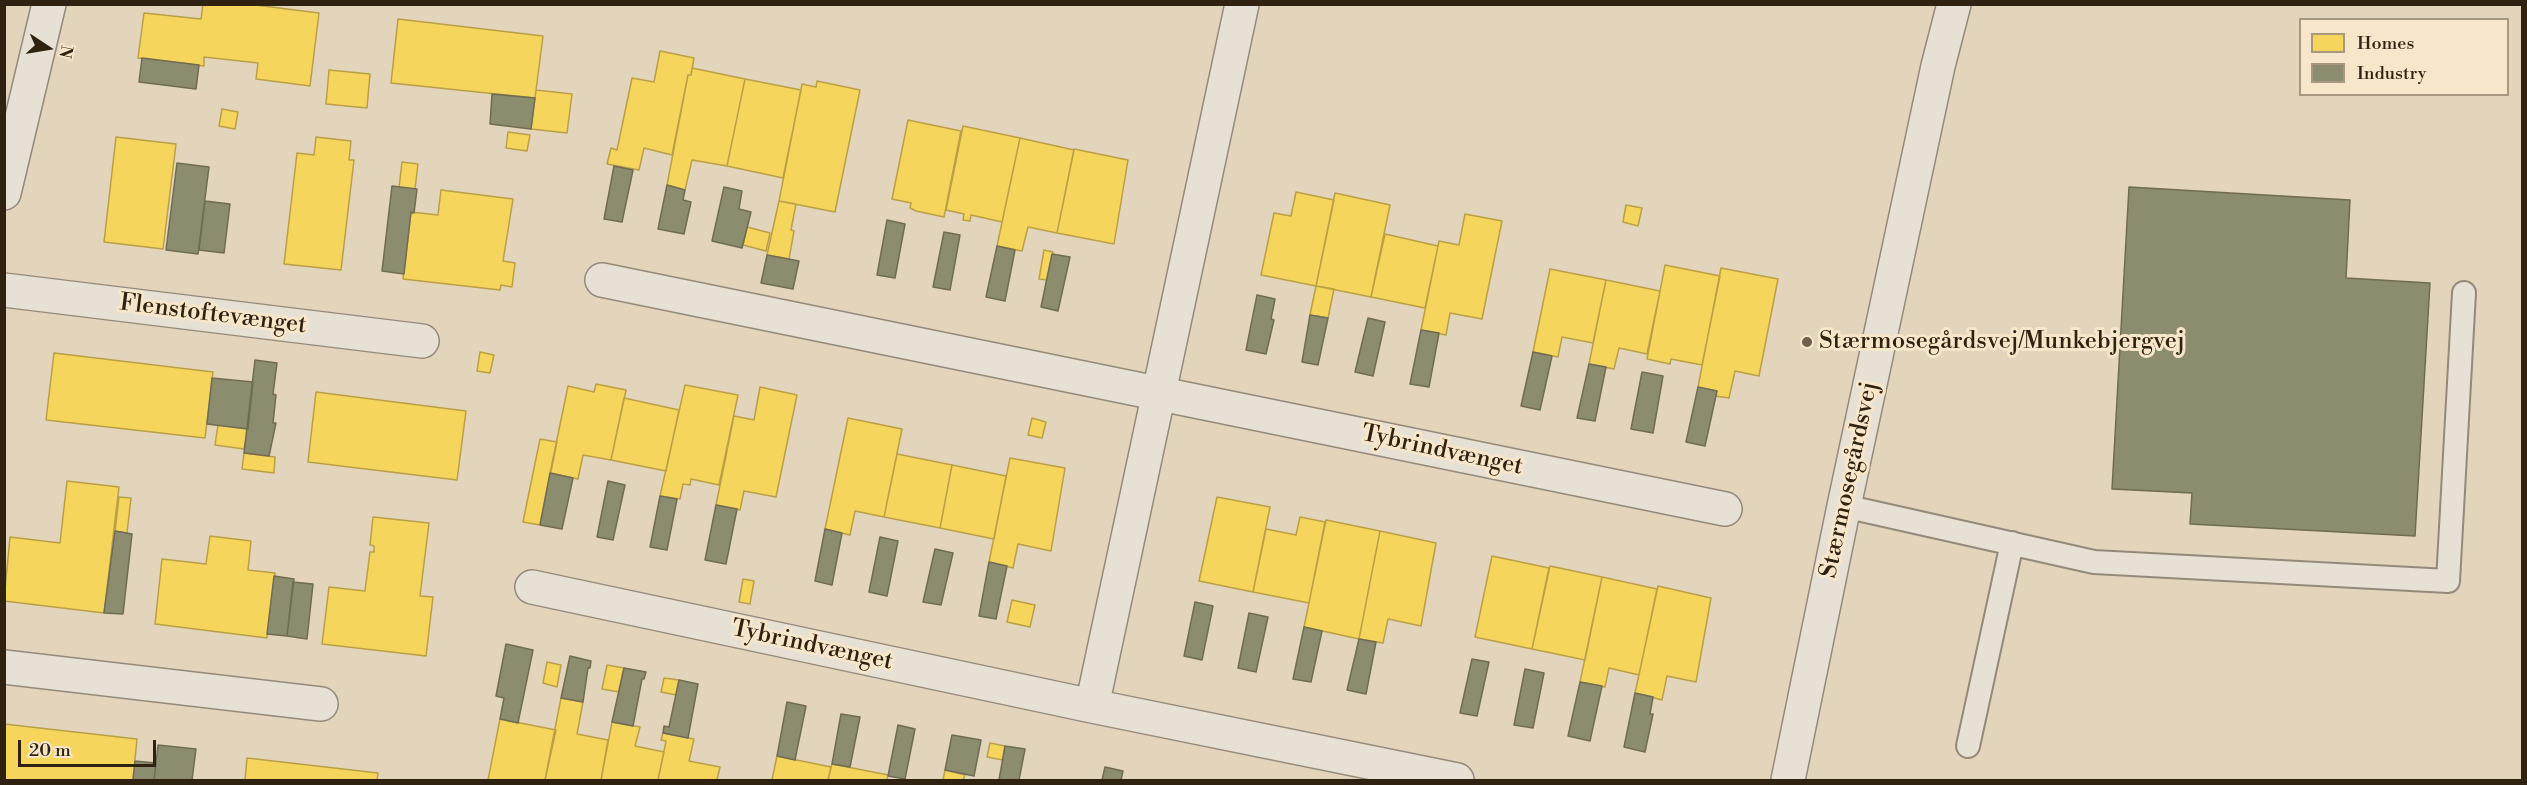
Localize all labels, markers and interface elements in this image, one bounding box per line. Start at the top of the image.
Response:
north arrow [18,18,78,78]
legend [2299,18,2509,96]
text: Homes [2357,32,2414,55]
text: N [55,43,77,60]
text: Industry [2357,62,2427,85]
street label: Flenstoftevænget [118,289,308,341]
place label: Stærmosegårdsvej/Munkebjergvej [1819,328,2185,356]
marker: Stærmosegårdsvej/Munkebjergvej [1800,335,1814,349]
street label: Stærmosegårdsvej [1815,379,1885,581]
street label: Tybrindvænget [1359,420,1525,482]
street label: Tybrindvænget [729,615,895,677]
scale bar [21,728,159,766]
text: 20 m [29,739,71,762]

